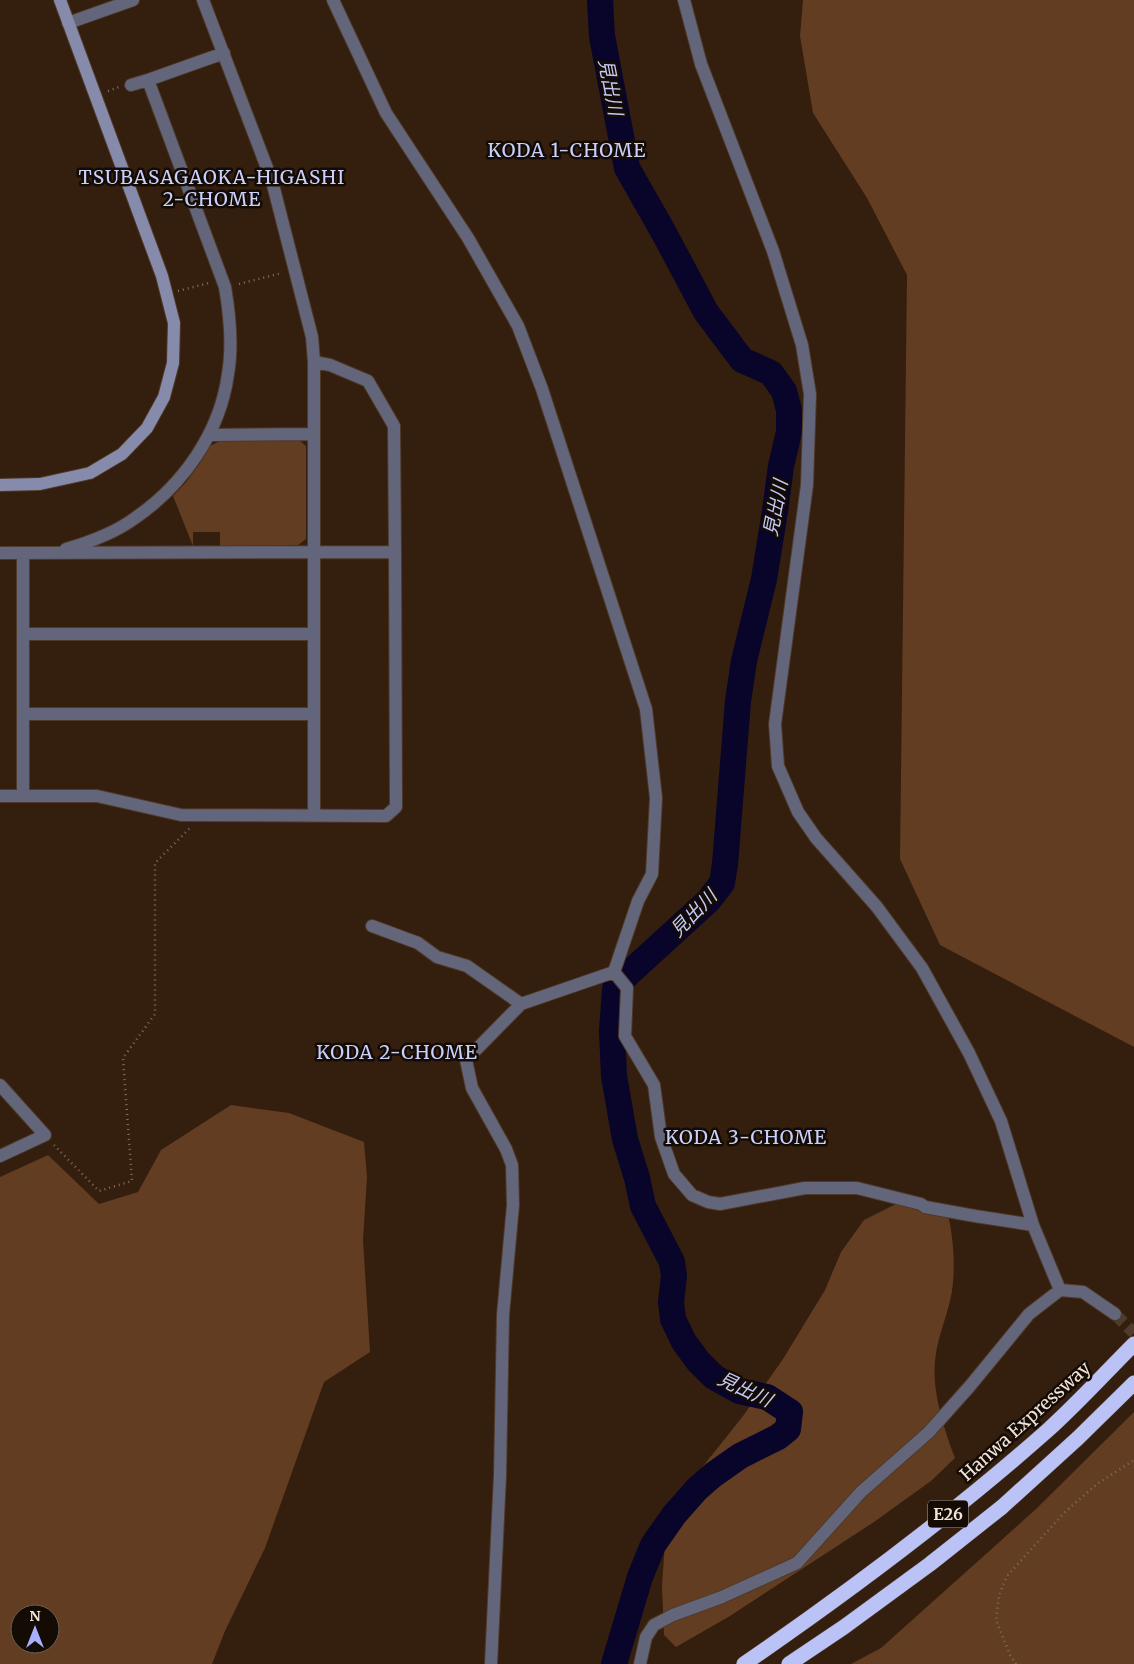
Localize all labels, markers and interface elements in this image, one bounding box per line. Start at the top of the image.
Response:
water label: 見出川 [594,57,629,119]
district label: KODA 1-CHOME [488,138,646,162]
district label: TSUBASAGAOKA-HIGASHI 2-CHOME [79,165,345,211]
water label: 見出川 [758,476,793,538]
water label: 見出川 [665,883,723,942]
district label: KODA 2-CHOME [316,1040,478,1064]
district label: KODA 3-CHOME [665,1125,827,1149]
street label: Hanwa Expressway [955,1356,1095,1486]
water label: 見出川 [714,1366,778,1413]
road number: E26 [928,1500,968,1528]
north arrow [10,1604,60,1654]
text: N [29,1607,41,1625]

